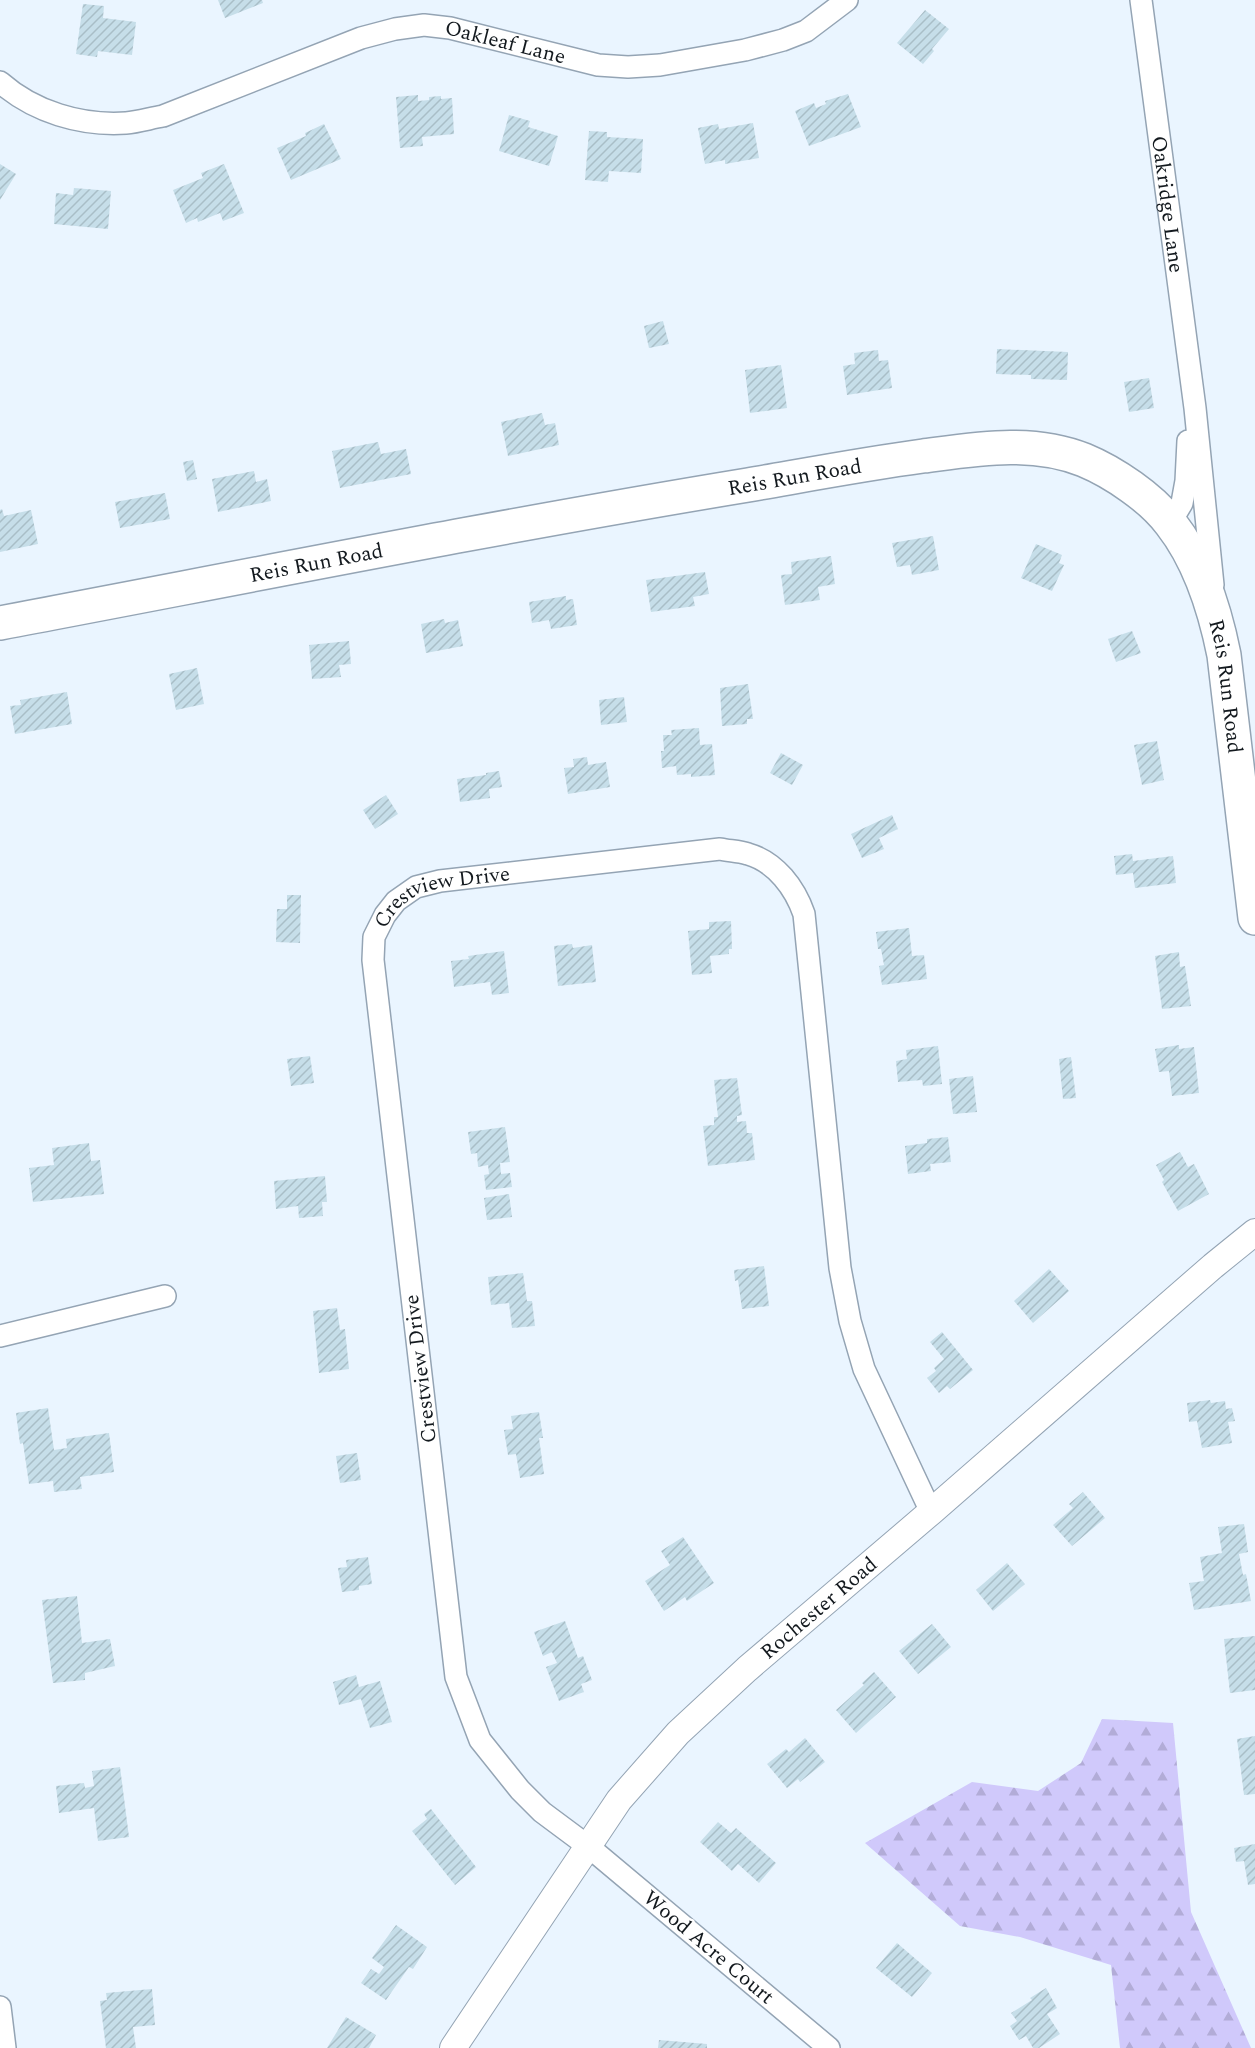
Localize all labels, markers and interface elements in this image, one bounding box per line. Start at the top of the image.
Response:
street label: Oakleaf Lane [441,12,569,73]
street label: Oakridge Lane [1142,134,1192,275]
street label: Reis Run Road [725,451,864,505]
street label: Reis Run Road [247,535,386,592]
street label: Reis Run Road [1199,616,1250,755]
street label: Crestview Drive [366,858,512,934]
street label: Crestview Drive [396,1293,446,1445]
street label: Rochester Road [754,1549,885,1668]
street label: Wood Acre Court [636,1883,781,2013]

